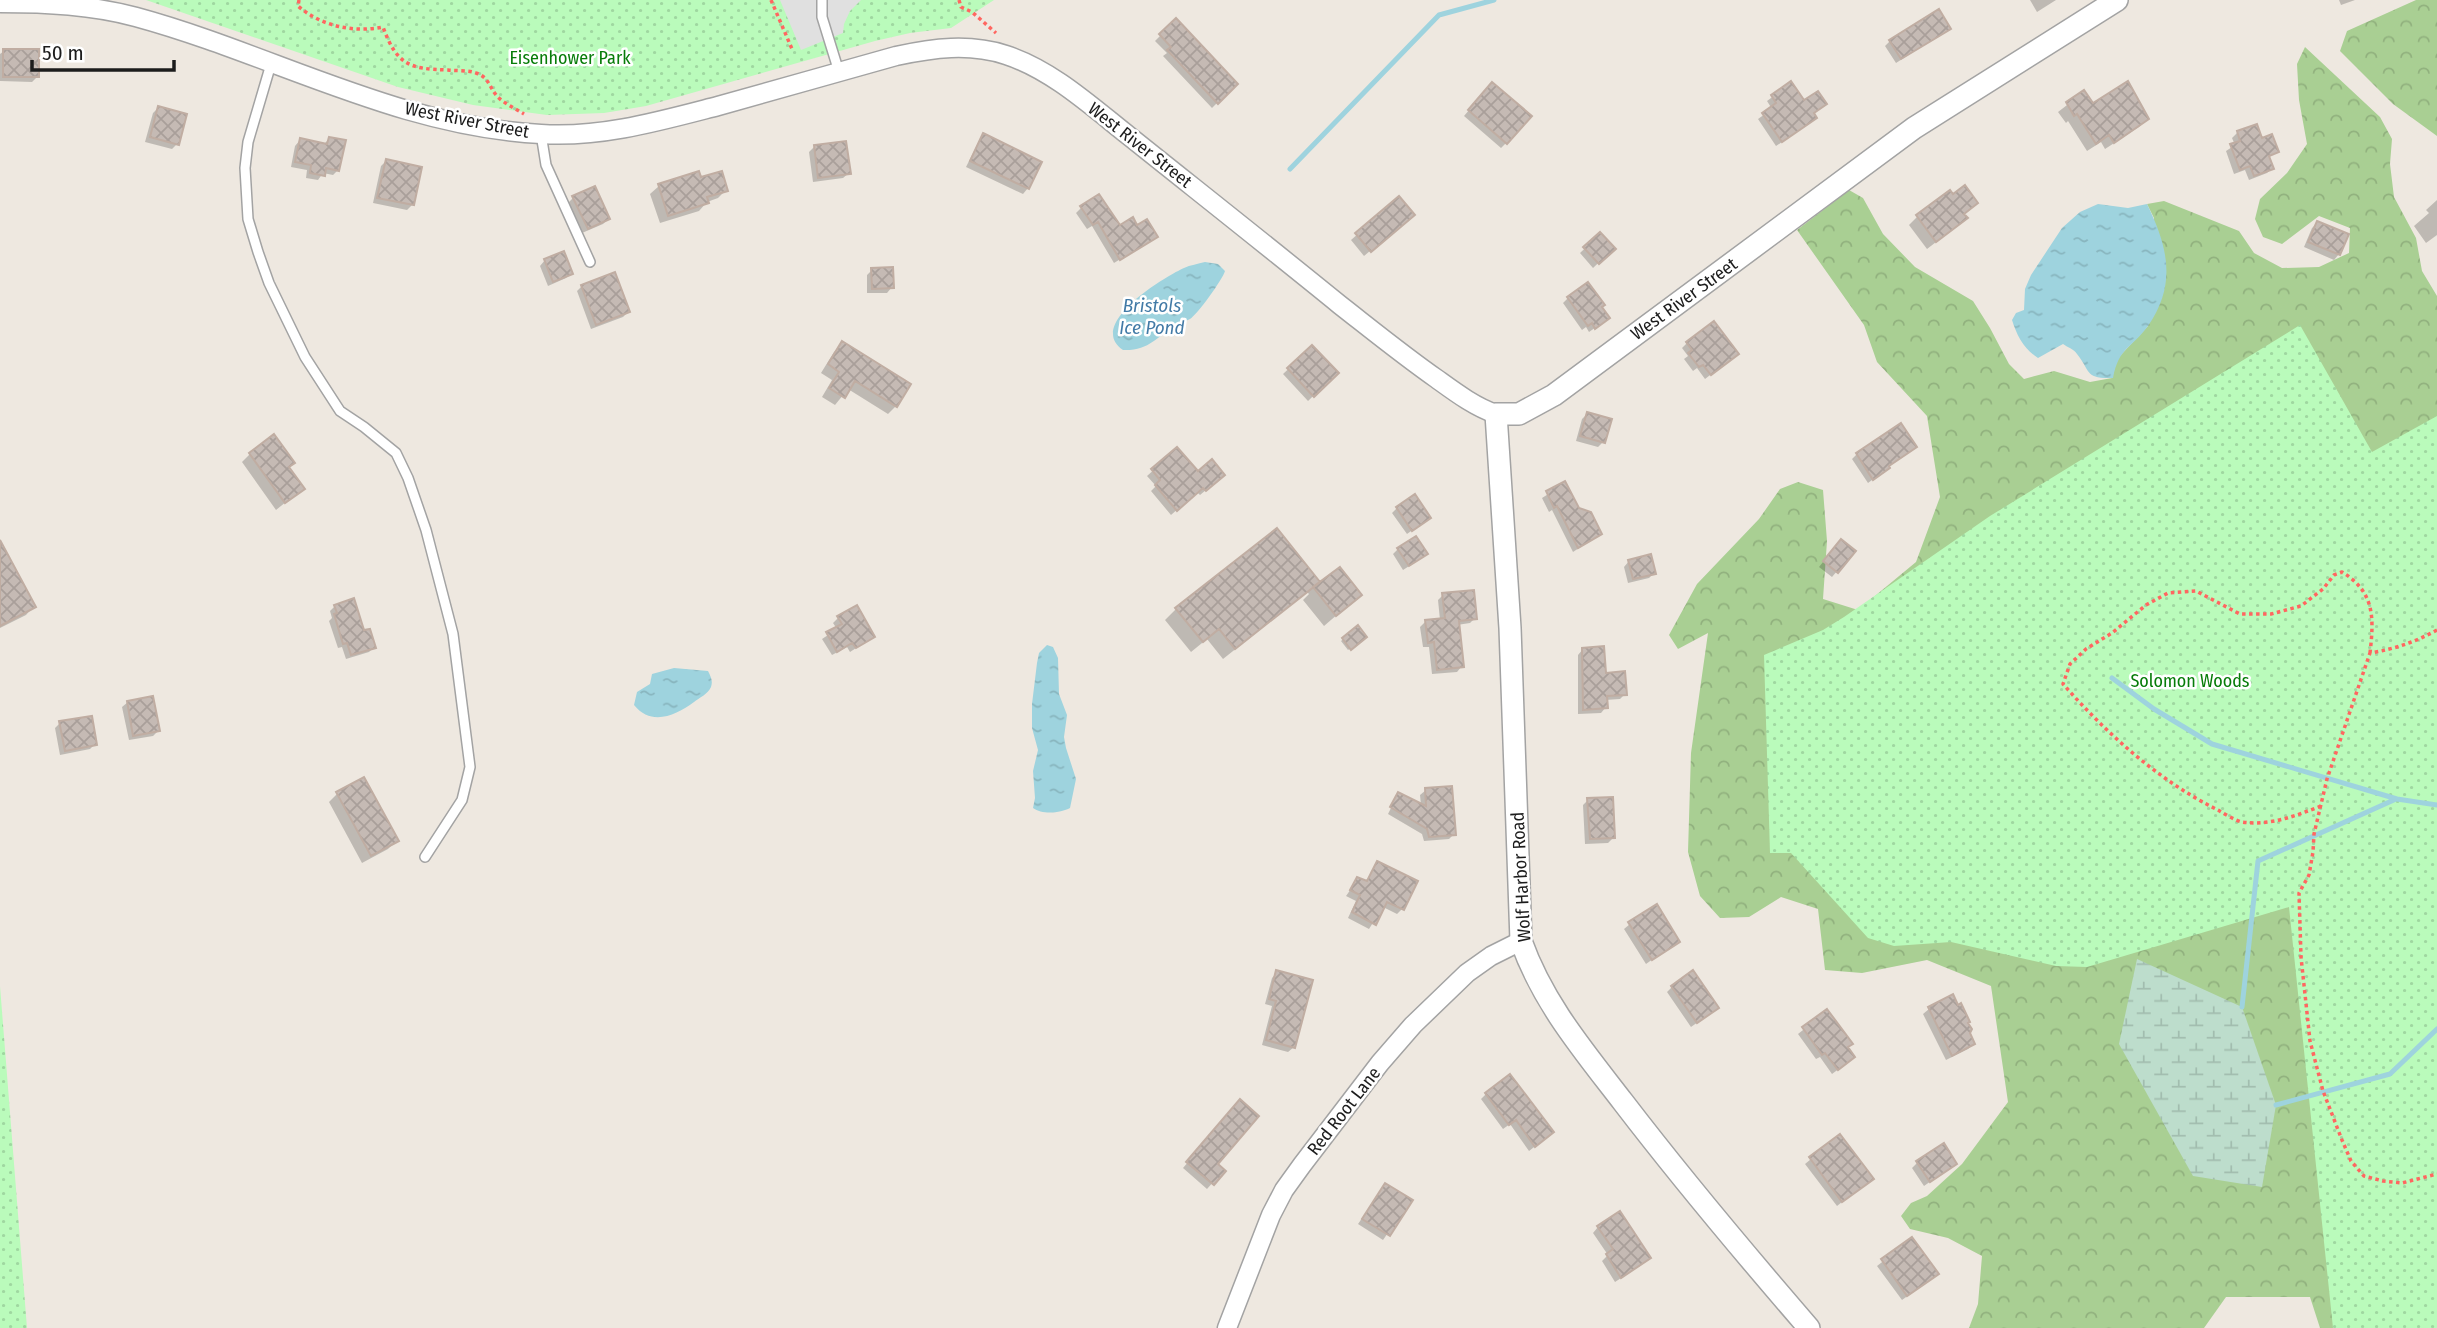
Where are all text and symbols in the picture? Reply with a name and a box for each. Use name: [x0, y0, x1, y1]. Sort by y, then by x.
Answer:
scale bar: [32, 28, 173, 72]
text: 50 m: [42, 40, 84, 66]
park label: Eisenhower Park: [509, 47, 631, 69]
street label: West River Street: [403, 97, 531, 143]
street label: West River Street: [1084, 98, 1196, 193]
street label: West River Street: [1627, 253, 1742, 345]
water label: Bristols Ice Pond: [1119, 294, 1185, 339]
park label: Solomon Woods: [2130, 670, 2250, 692]
street label: Wolf Harbor Road: [1507, 811, 1535, 943]
street label: Red Root Lane: [1303, 1062, 1385, 1160]

